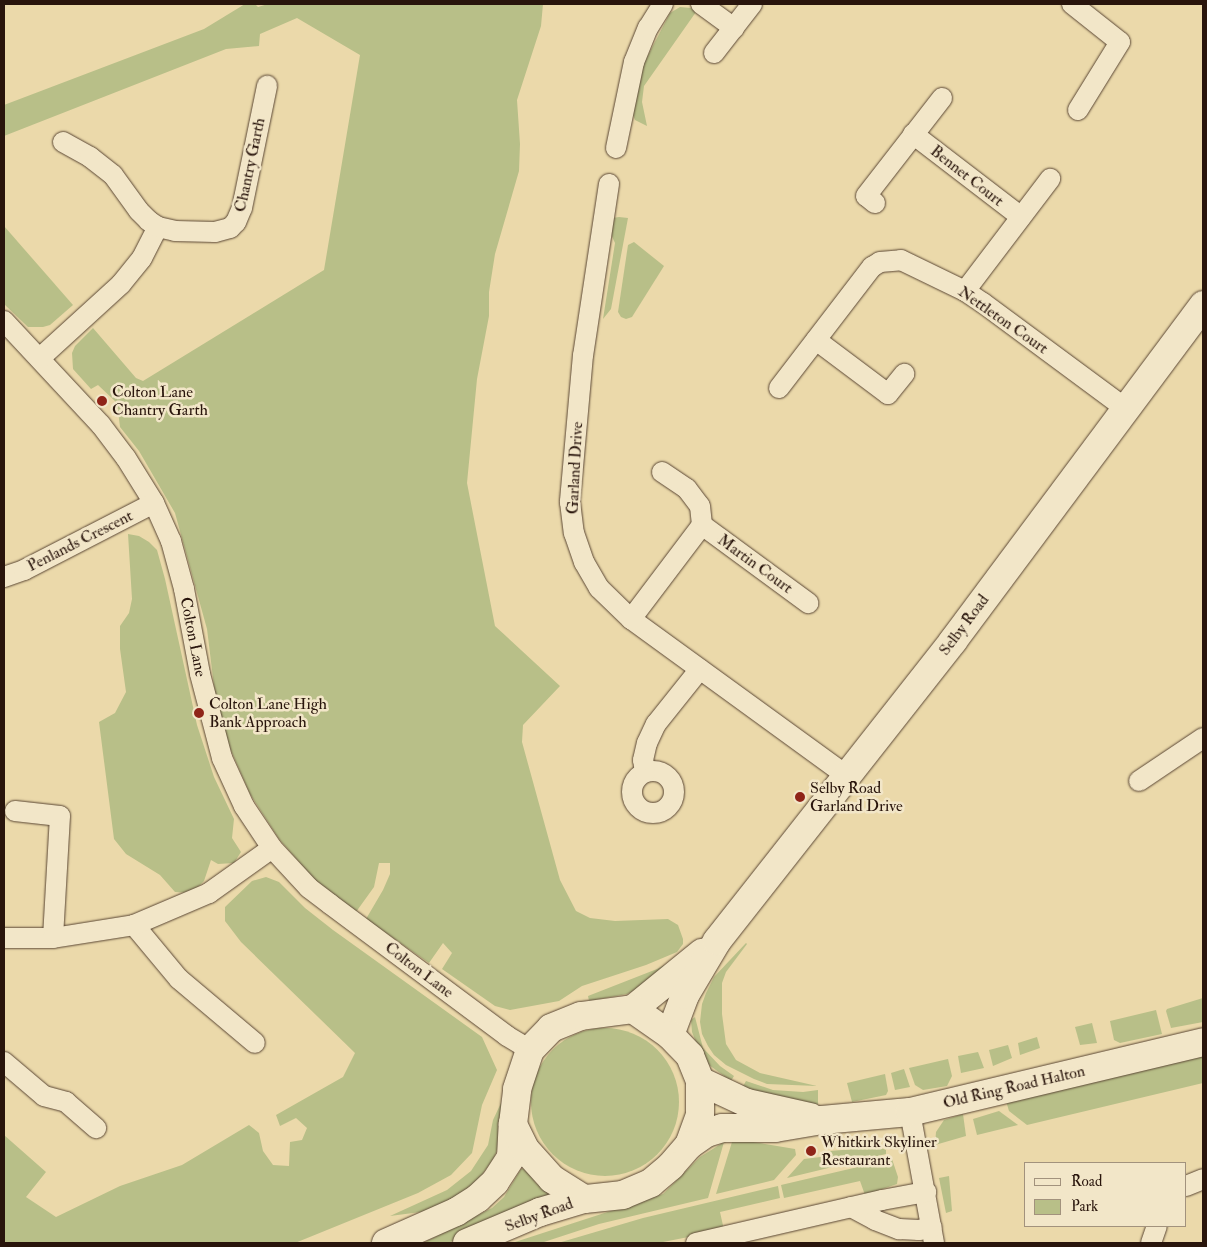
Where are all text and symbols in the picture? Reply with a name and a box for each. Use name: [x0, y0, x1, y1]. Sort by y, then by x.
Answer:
street label: Chantry Garth: [231, 116, 269, 214]
street label: Bennet Court: [927, 141, 1007, 211]
street label: Nettleton Court: [954, 282, 1052, 358]
place label: Colton Lane Chantry Garth: [112, 382, 208, 420]
marker: Colton Lane Chantry Garth: [96, 395, 108, 407]
street label: Garland Drive: [563, 421, 587, 515]
street label: Penlands Crescent: [24, 506, 136, 576]
street label: Martin Court: [714, 530, 796, 598]
street label: Selby Road: [935, 591, 993, 659]
street label: Colton Lane: [176, 595, 210, 679]
place label: Colton Lane High Bank Approach: [209, 694, 327, 732]
marker: Colton Lane High Bank Approach: [193, 707, 205, 719]
place label: Selby Road Garland Drive: [810, 778, 903, 816]
marker: Selby Road Garland Drive: [794, 791, 806, 803]
street label: Colton Lane: [381, 938, 457, 1002]
street label: Old Ring Road Halton: [941, 1061, 1087, 1113]
place label: Whitkirk Skyliner Restaurant: [821, 1132, 937, 1170]
marker: Whitkirk Skyliner Restaurant: [805, 1145, 817, 1157]
legend: [1024, 1162, 1187, 1227]
text: Road: [1071, 1172, 1102, 1191]
street label: Selby Road: [502, 1194, 576, 1236]
text: Park: [1071, 1197, 1098, 1216]

